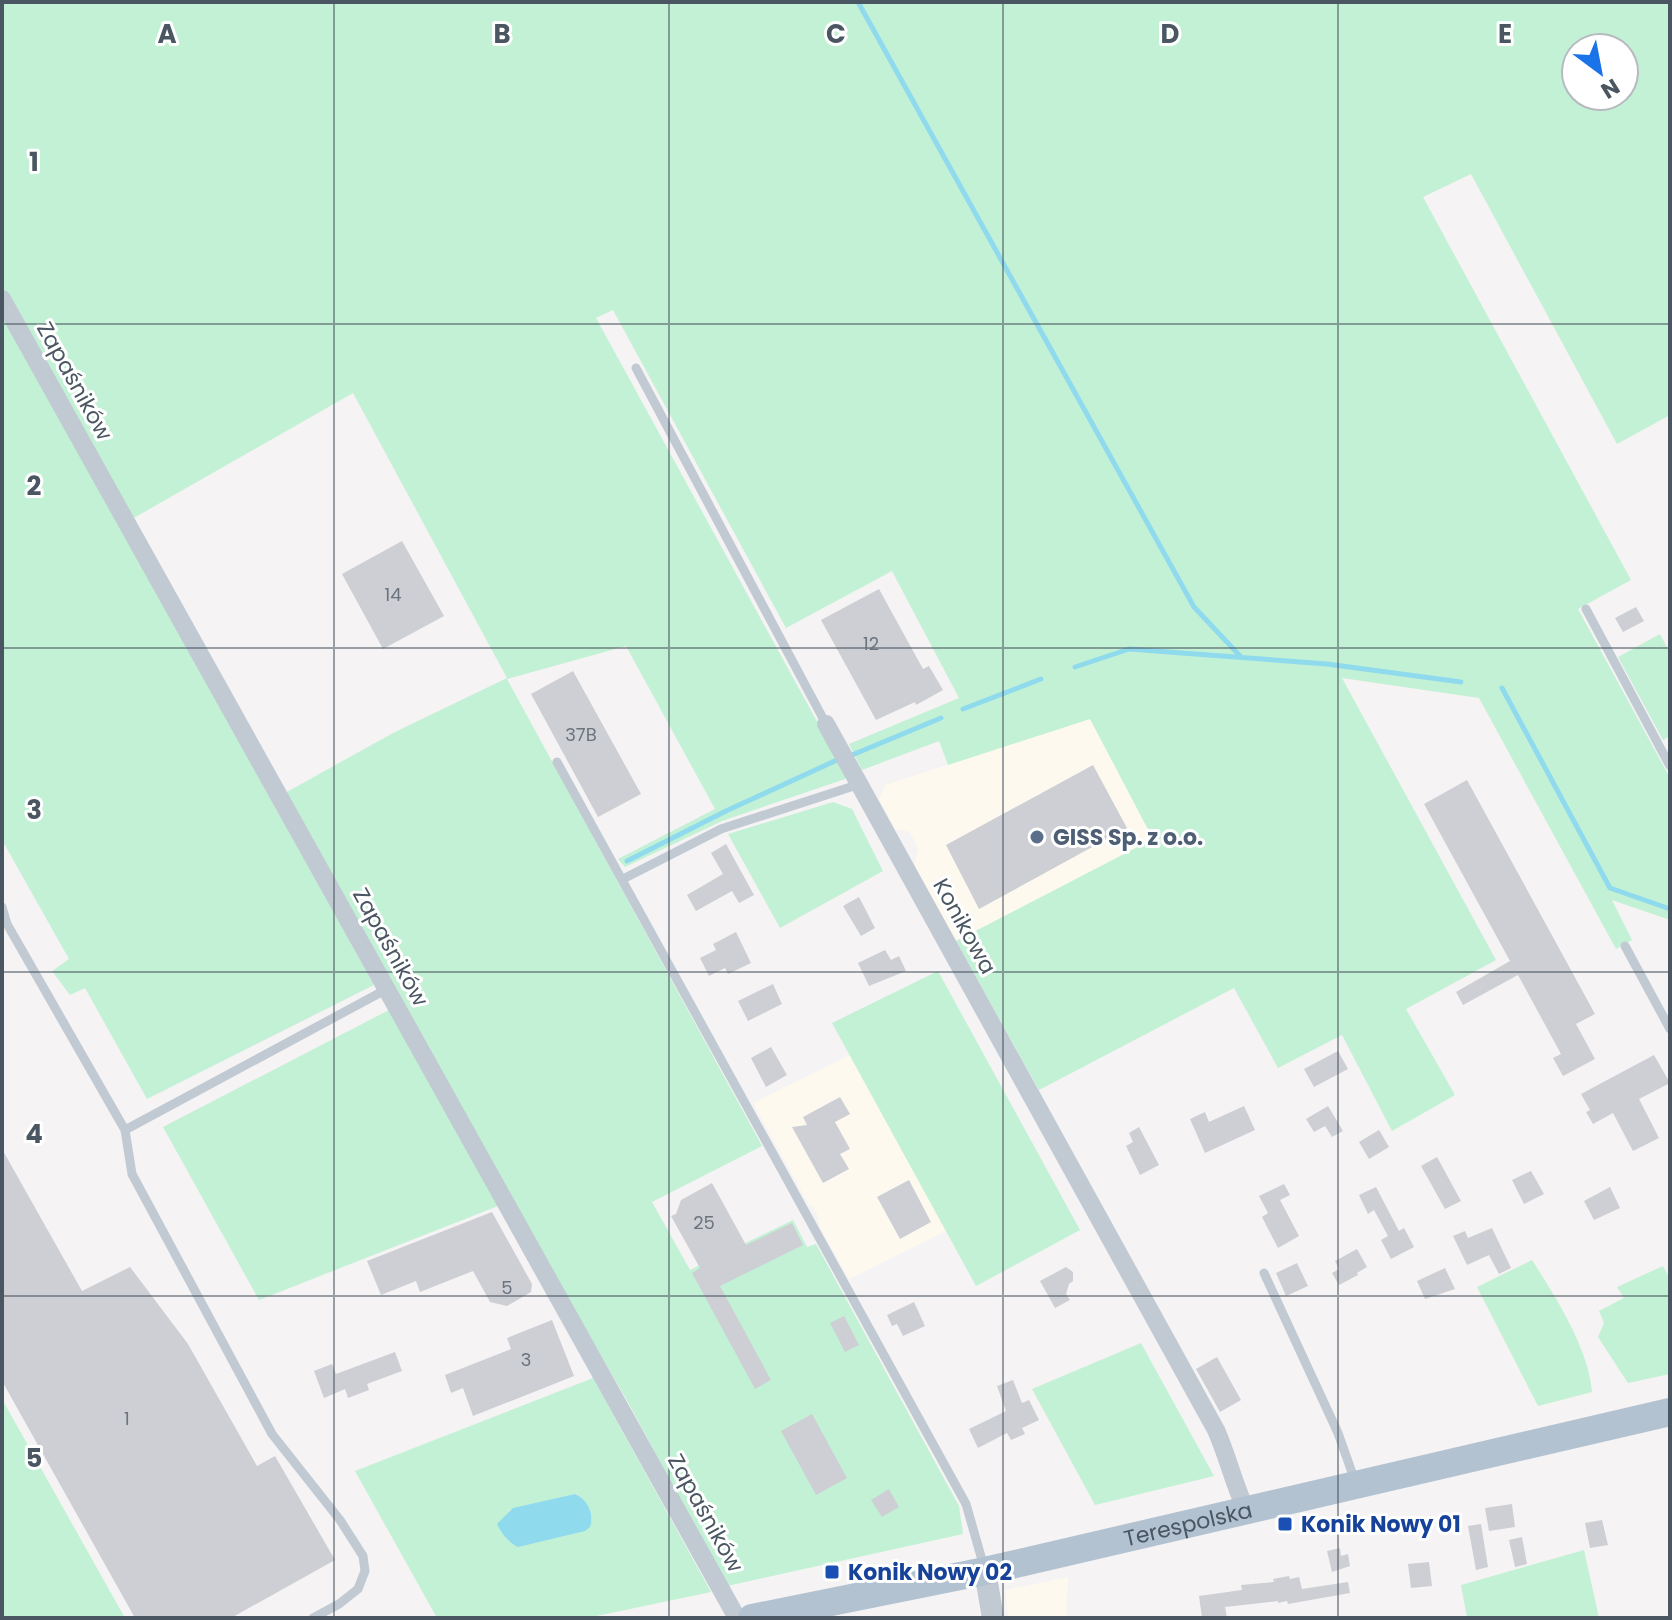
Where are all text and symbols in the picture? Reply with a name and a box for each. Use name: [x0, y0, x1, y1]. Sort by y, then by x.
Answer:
text: A: [157, 16, 177, 52]
text: B: [493, 16, 511, 52]
text: C: [826, 16, 846, 52]
text: D: [1161, 16, 1180, 52]
text: E: [1498, 16, 1512, 52]
north arrow: [1560, 32, 1640, 112]
text: N: [1595, 71, 1626, 106]
text: 1: [29, 144, 39, 180]
street label: Zapaśników: [29, 316, 120, 446]
text: 2: [27, 468, 42, 504]
house number: 14: [384, 582, 402, 607]
house number: 12: [863, 631, 879, 656]
house number: 37B: [565, 722, 597, 747]
text: 3: [26, 792, 42, 828]
place label: GISS Sp. z o.o.: [1053, 822, 1203, 853]
marker: GISS Sp. z o.o.: [1028, 828, 1046, 846]
street label: Konikowa: [926, 873, 1004, 980]
street label: Zapaśników: [345, 882, 436, 1012]
text: 4: [25, 1116, 43, 1152]
house number: 25: [693, 1210, 715, 1235]
house number: 5: [501, 1275, 513, 1300]
house number: 3: [521, 1347, 531, 1372]
house number: 1: [124, 1406, 130, 1431]
text: 5: [26, 1440, 42, 1476]
street label: Zapaśników: [660, 1448, 751, 1578]
street label: Terespolska: [1121, 1494, 1255, 1554]
place label: Konik Nowy 01: [1301, 1509, 1461, 1540]
marker: Konik Nowy 01: [1276, 1515, 1294, 1533]
place label: Konik Nowy 02: [848, 1557, 1012, 1588]
marker: Konik Nowy 02: [823, 1563, 841, 1581]

